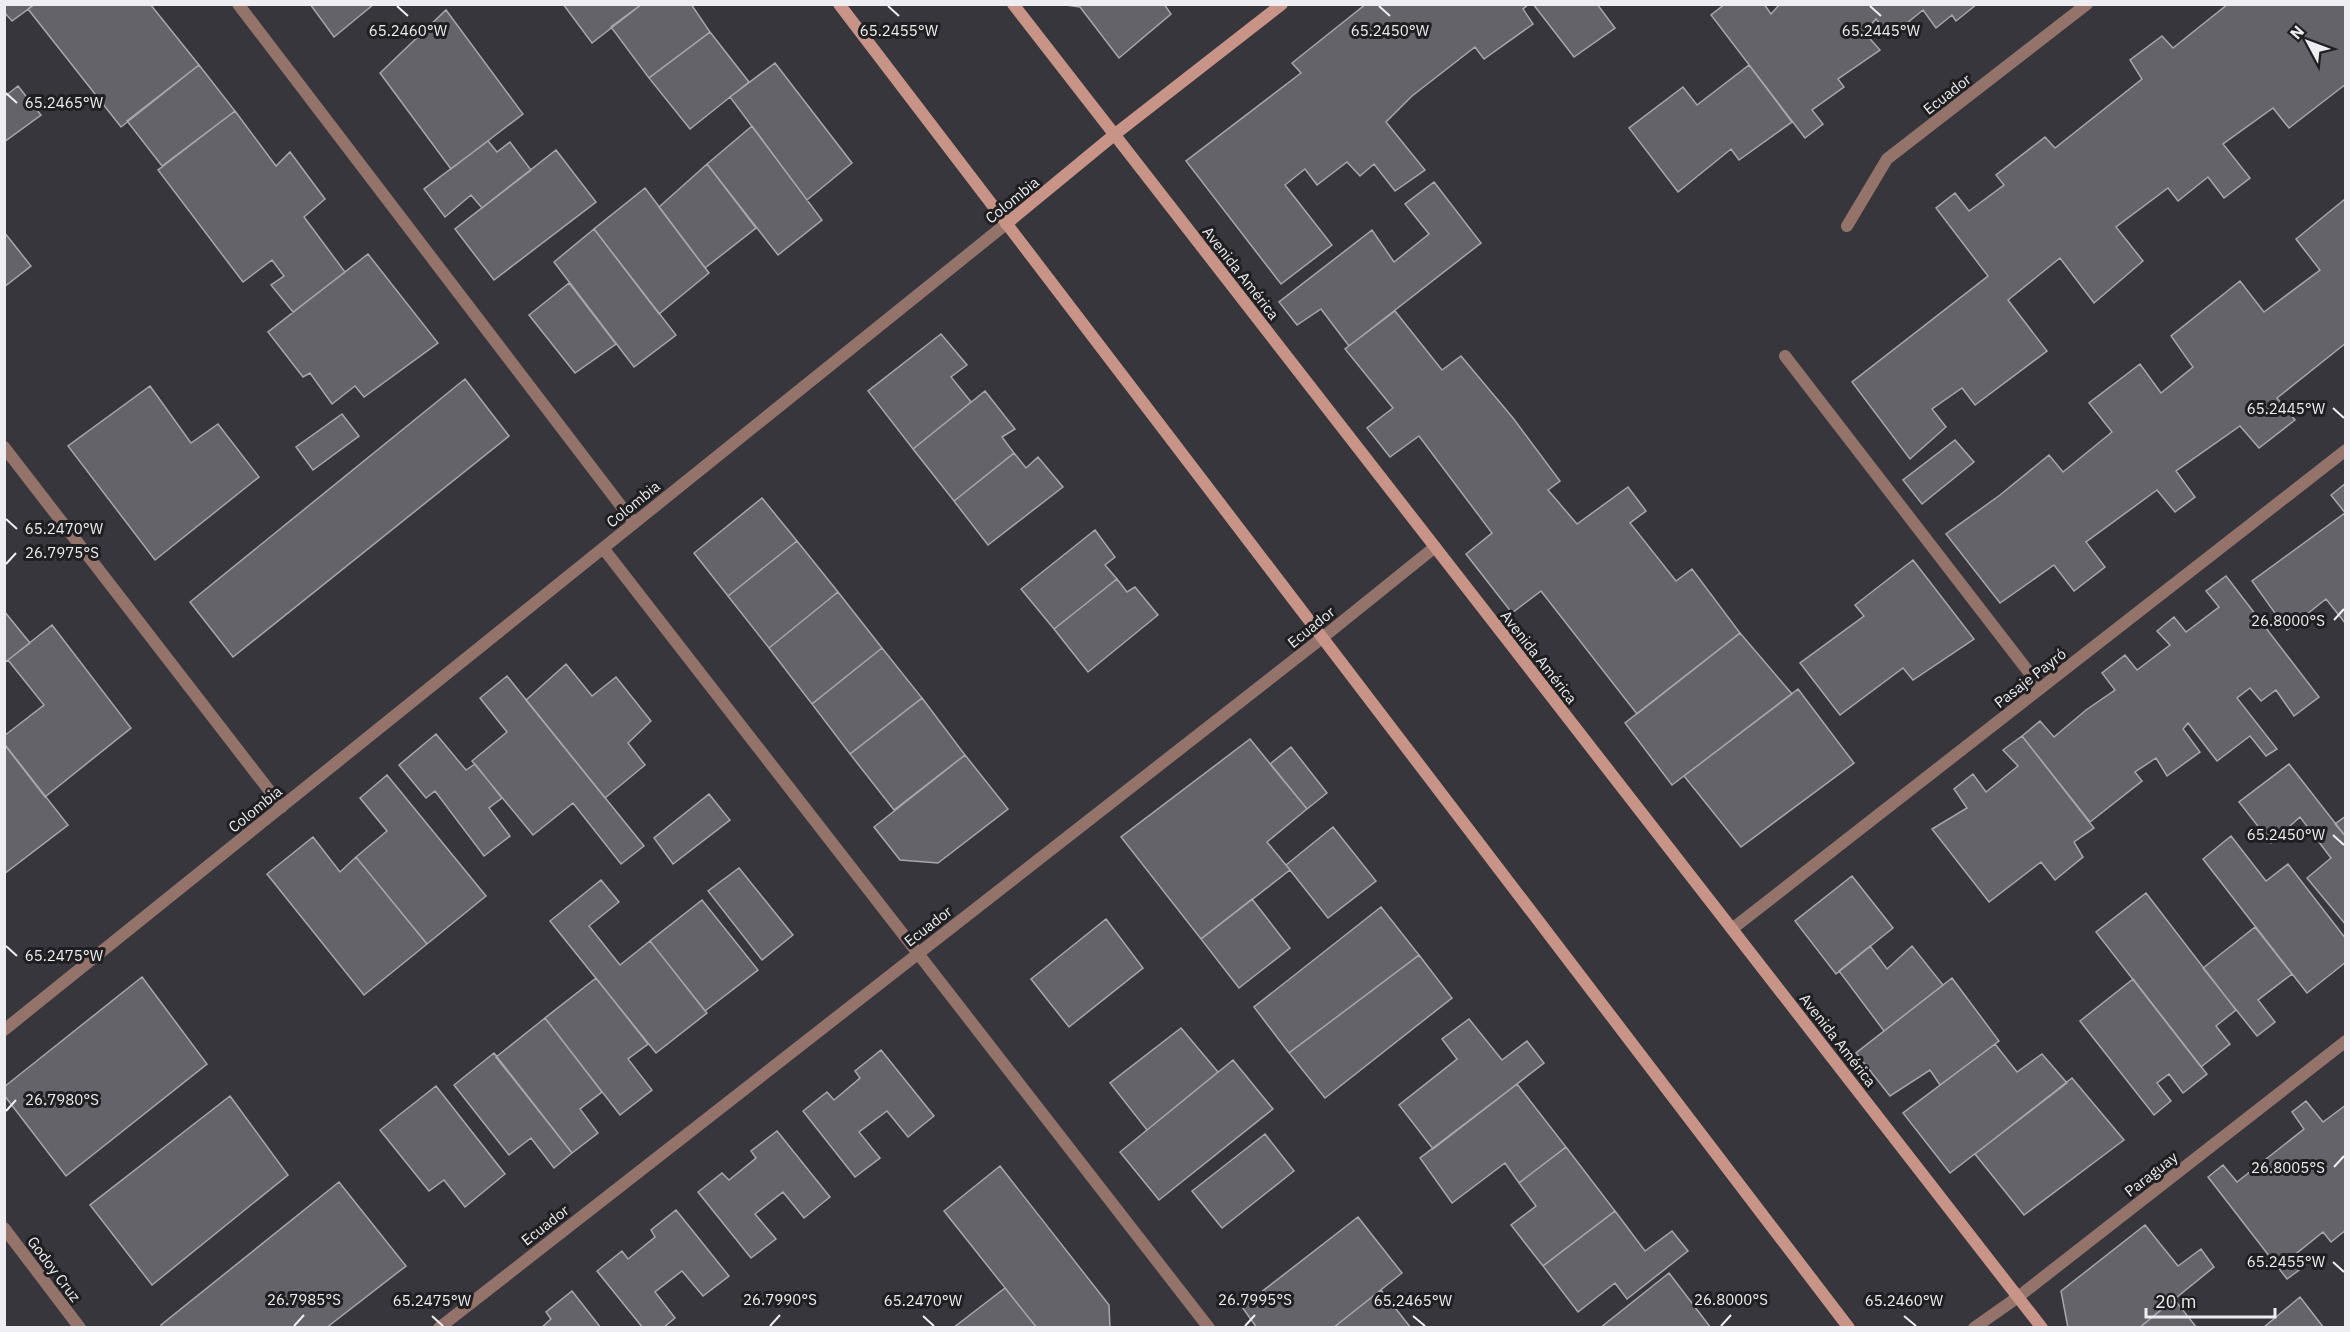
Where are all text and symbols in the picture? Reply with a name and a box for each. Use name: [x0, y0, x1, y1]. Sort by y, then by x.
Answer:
north arrow: [2278, 12, 2338, 72]
text: 65.2460°W: [369, 21, 448, 40]
text: 65.2455°W: [860, 21, 939, 40]
text: 65.2450°W: [1351, 21, 1430, 40]
text: 65.2445°W: [1842, 21, 1921, 40]
text: N: [2285, 21, 2308, 43]
street label: Ecuador: [1919, 69, 1975, 119]
text: 65.2465°W: [25, 93, 104, 112]
street label: Colombia: [981, 173, 1043, 227]
street label: Avenida América: [1199, 223, 1283, 323]
text: 65.2445°W: [2247, 399, 2326, 418]
street label: Colombia: [602, 477, 664, 531]
text: 65.2470°W: [25, 519, 104, 538]
text: 26.7975°S: [25, 543, 99, 562]
street label: Ecuador: [1284, 602, 1339, 652]
street label: Avenida América: [1497, 607, 1581, 707]
text: 26.8000°S: [2251, 611, 2325, 630]
street label: Pasaje Payró: [1990, 644, 2070, 712]
street label: Colombia: [224, 782, 286, 836]
text: 65.2450°W: [2247, 825, 2326, 844]
street label: Ecuador: [900, 901, 956, 951]
text: 65.2475°W: [25, 946, 104, 965]
street label: Avenida América: [1796, 990, 1880, 1090]
text: 26.7980°S: [25, 1090, 99, 1109]
street label: Paraguay: [2121, 1147, 2182, 1201]
text: 26.8005°S: [2251, 1158, 2325, 1177]
street label: Ecuador: [517, 1200, 573, 1250]
street label: Godoy Cruz: [23, 1232, 85, 1306]
text: 65.2455°W: [2247, 1252, 2326, 1271]
scale bar: [2146, 1281, 2275, 1319]
text: 26.7985°S: [267, 1290, 341, 1309]
text: 26.7990°S: [743, 1290, 817, 1309]
text: 26.7995°S: [1218, 1290, 1292, 1309]
text: 26.8000°S: [1694, 1290, 1768, 1309]
text: 20 m: [2155, 1290, 2197, 1313]
text: 65.2475°W: [393, 1291, 472, 1310]
text: 65.2470°W: [884, 1291, 963, 1310]
text: 65.2465°W: [1374, 1291, 1453, 1310]
text: 65.2460°W: [1865, 1291, 1944, 1310]

